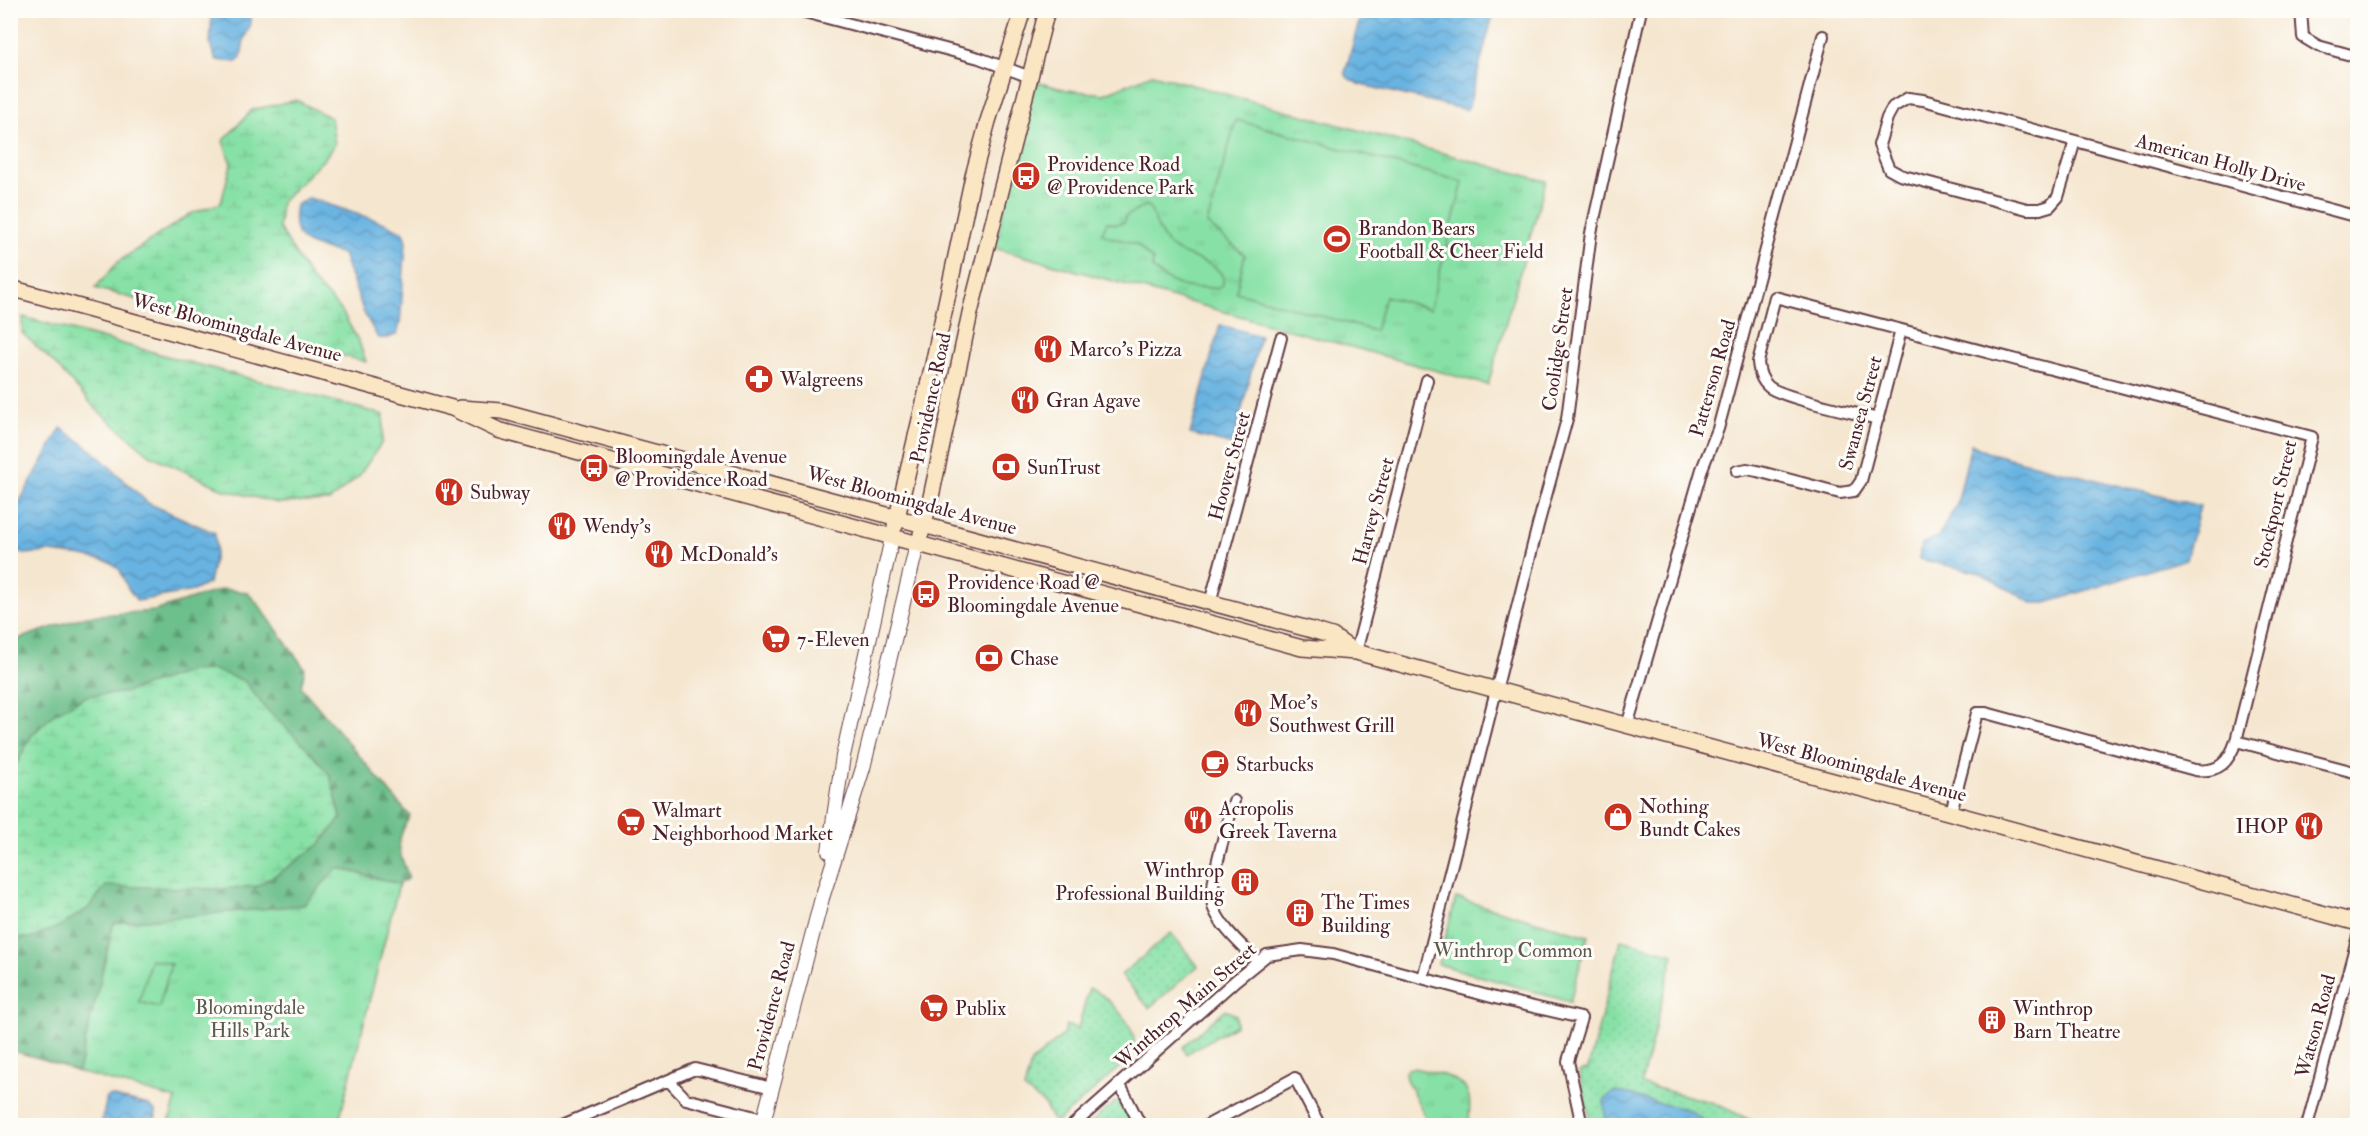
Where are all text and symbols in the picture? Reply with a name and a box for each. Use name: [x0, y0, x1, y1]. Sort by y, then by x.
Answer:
street label: American Holly Drive: [2132, 128, 2308, 197]
place label: Providence Road @ Providence Park: [1047, 152, 1195, 200]
bus stop icon: Providence Road @ Providence Park: [1010, 160, 1042, 192]
place label: Brandon Bears Football & Cheer Field: [1358, 216, 1544, 264]
sports icon: Brandon Bears Football & Cheer Field: [1321, 223, 1353, 255]
street label: Coolidge Street: [1536, 285, 1579, 413]
street label: West Bloomingdale Avenue: [128, 287, 345, 368]
street label: Patterson Road: [1684, 316, 1741, 440]
street label: Providence Road: [904, 330, 957, 466]
restaurant icon: Marco's Pizza: [1032, 333, 1064, 365]
place label: Marco's Pizza: [1069, 337, 1183, 362]
street label: Swansea Street: [1833, 353, 1888, 473]
pharmacy icon: Walgreens: [743, 363, 775, 395]
place label: Walgreens: [779, 367, 863, 392]
restaurant icon: Gran Agave: [1009, 384, 1041, 416]
place label: Gran Agave: [1046, 388, 1140, 413]
street label: Hoover Street: [1203, 408, 1256, 523]
street label: Stockport Street: [2249, 437, 2303, 571]
place label: Bloomingdale Avenue @ Providence Road: [615, 444, 787, 492]
bank icon: SunTrust: [990, 451, 1022, 483]
bus stop icon: Bloomingdale Avenue @ Providence Road: [578, 452, 610, 484]
street label: Harvey Street: [1347, 454, 1400, 568]
place label: SunTrust: [1027, 455, 1101, 480]
street label: West Bloomingdale Avenue: [803, 460, 1020, 541]
restaurant icon: Subway: [433, 476, 465, 508]
place label: Subway: [470, 480, 531, 505]
restaurant icon: Wendy's: [546, 510, 578, 542]
place label: Wendy's: [582, 514, 651, 539]
restaurant icon: McDonald's: [643, 538, 675, 570]
place label: McDonald's: [680, 542, 778, 567]
place label: Providence Road @ Bloomingdale Avenue: [947, 570, 1119, 618]
bus stop icon: Providence Road @ Bloomingdale Avenue: [910, 578, 942, 610]
supermarket icon: 7-Eleven: [760, 623, 792, 655]
place label: 7-Eleven: [797, 627, 870, 652]
bank icon: Chase: [973, 642, 1005, 674]
place label: Chase: [1010, 646, 1059, 671]
place label: Moe's Southwest Grill: [1269, 690, 1395, 738]
restaurant icon: Moe's Southwest Grill: [1232, 697, 1264, 729]
street label: West Bloomingdale Avenue: [1753, 727, 1970, 808]
cafe icon: Starbucks: [1199, 748, 1231, 780]
place label: Starbucks: [1236, 752, 1314, 777]
place label: Nothing Bundt Cakes: [1639, 794, 1741, 842]
place label: Acropolis Greek Taverna: [1218, 796, 1338, 844]
place label: Walmart Neighborhood Market: [651, 798, 833, 846]
shop icon: Nothing Bundt Cakes: [1602, 801, 1634, 833]
restaurant icon: Acropolis Greek Taverna: [1182, 804, 1214, 836]
supermarket icon: Walmart Neighborhood Market: [615, 806, 647, 838]
restaurant icon: IHOP: [2293, 810, 2325, 842]
place label: IHOP: [2236, 814, 2288, 839]
place label: Winthrop Professional Building: [1055, 858, 1225, 906]
building icon: Winthrop Professional Building: [1229, 866, 1261, 898]
place label: The Times Building: [1321, 890, 1410, 938]
building icon: The Times Building: [1284, 897, 1316, 929]
street label: Winthrop Main Street: [1109, 937, 1262, 1075]
street label: Providence Road: [742, 938, 801, 1074]
park label: Winthrop Common: [1432, 938, 1593, 964]
street label: Watson Road: [2289, 972, 2341, 1082]
supermarket icon: Publix: [918, 992, 950, 1024]
park label: Bloomingdale Hills Park: [195, 995, 305, 1043]
place label: Publix: [955, 996, 1006, 1021]
place label: Winthrop Barn Theatre: [2012, 996, 2120, 1044]
building icon: Winthrop Barn Theatre: [1976, 1004, 2008, 1036]

